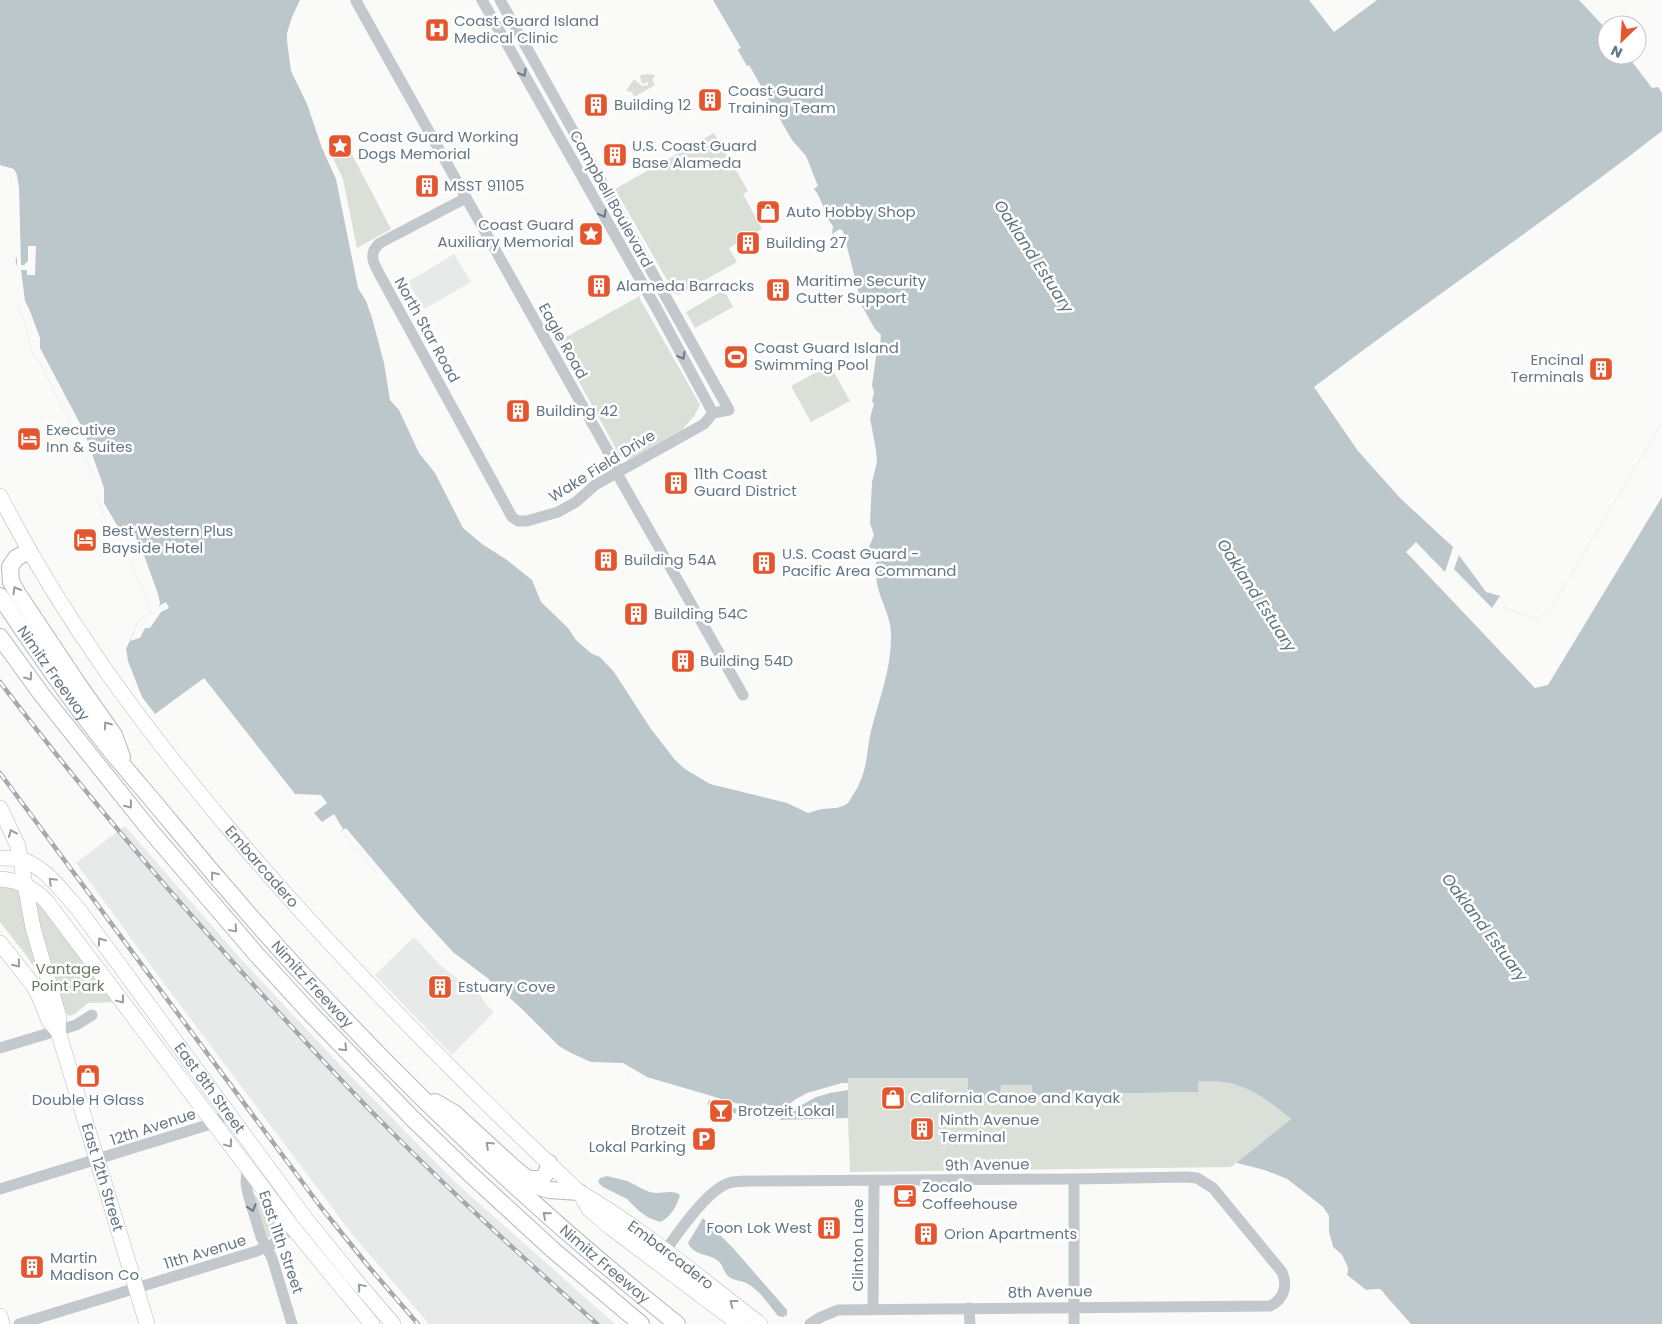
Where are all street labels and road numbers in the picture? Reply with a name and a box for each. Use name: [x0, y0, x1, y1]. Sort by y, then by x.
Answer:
street label: Campbell Boulevard: [565, 126, 658, 271]
street label: North Star Road: [390, 273, 465, 386]
street label: Eagle Road: [534, 299, 593, 383]
street label: Wake Field Drive: [545, 424, 659, 507]
street label: Nimitz Freeway: [13, 621, 95, 725]
street label: Embarcadero: [220, 821, 304, 912]
street label: Nimitz Freeway: [267, 936, 359, 1033]
street label: East 8th Street: [170, 1038, 250, 1137]
street label: 12th Avenue: [107, 1103, 198, 1150]
street label: East 12th Street: [77, 1121, 129, 1234]
street label: 9th Avenue: [944, 1153, 1030, 1176]
street label: East 11th Street: [254, 1187, 309, 1296]
street label: Clinton Lane: [847, 1199, 868, 1291]
street label: Embarcadero: [624, 1215, 718, 1294]
street label: Nimitz Freeway: [555, 1220, 655, 1309]
street label: 11th Avenue: [161, 1229, 249, 1274]
street label: 8th Avenue: [1007, 1280, 1093, 1303]

